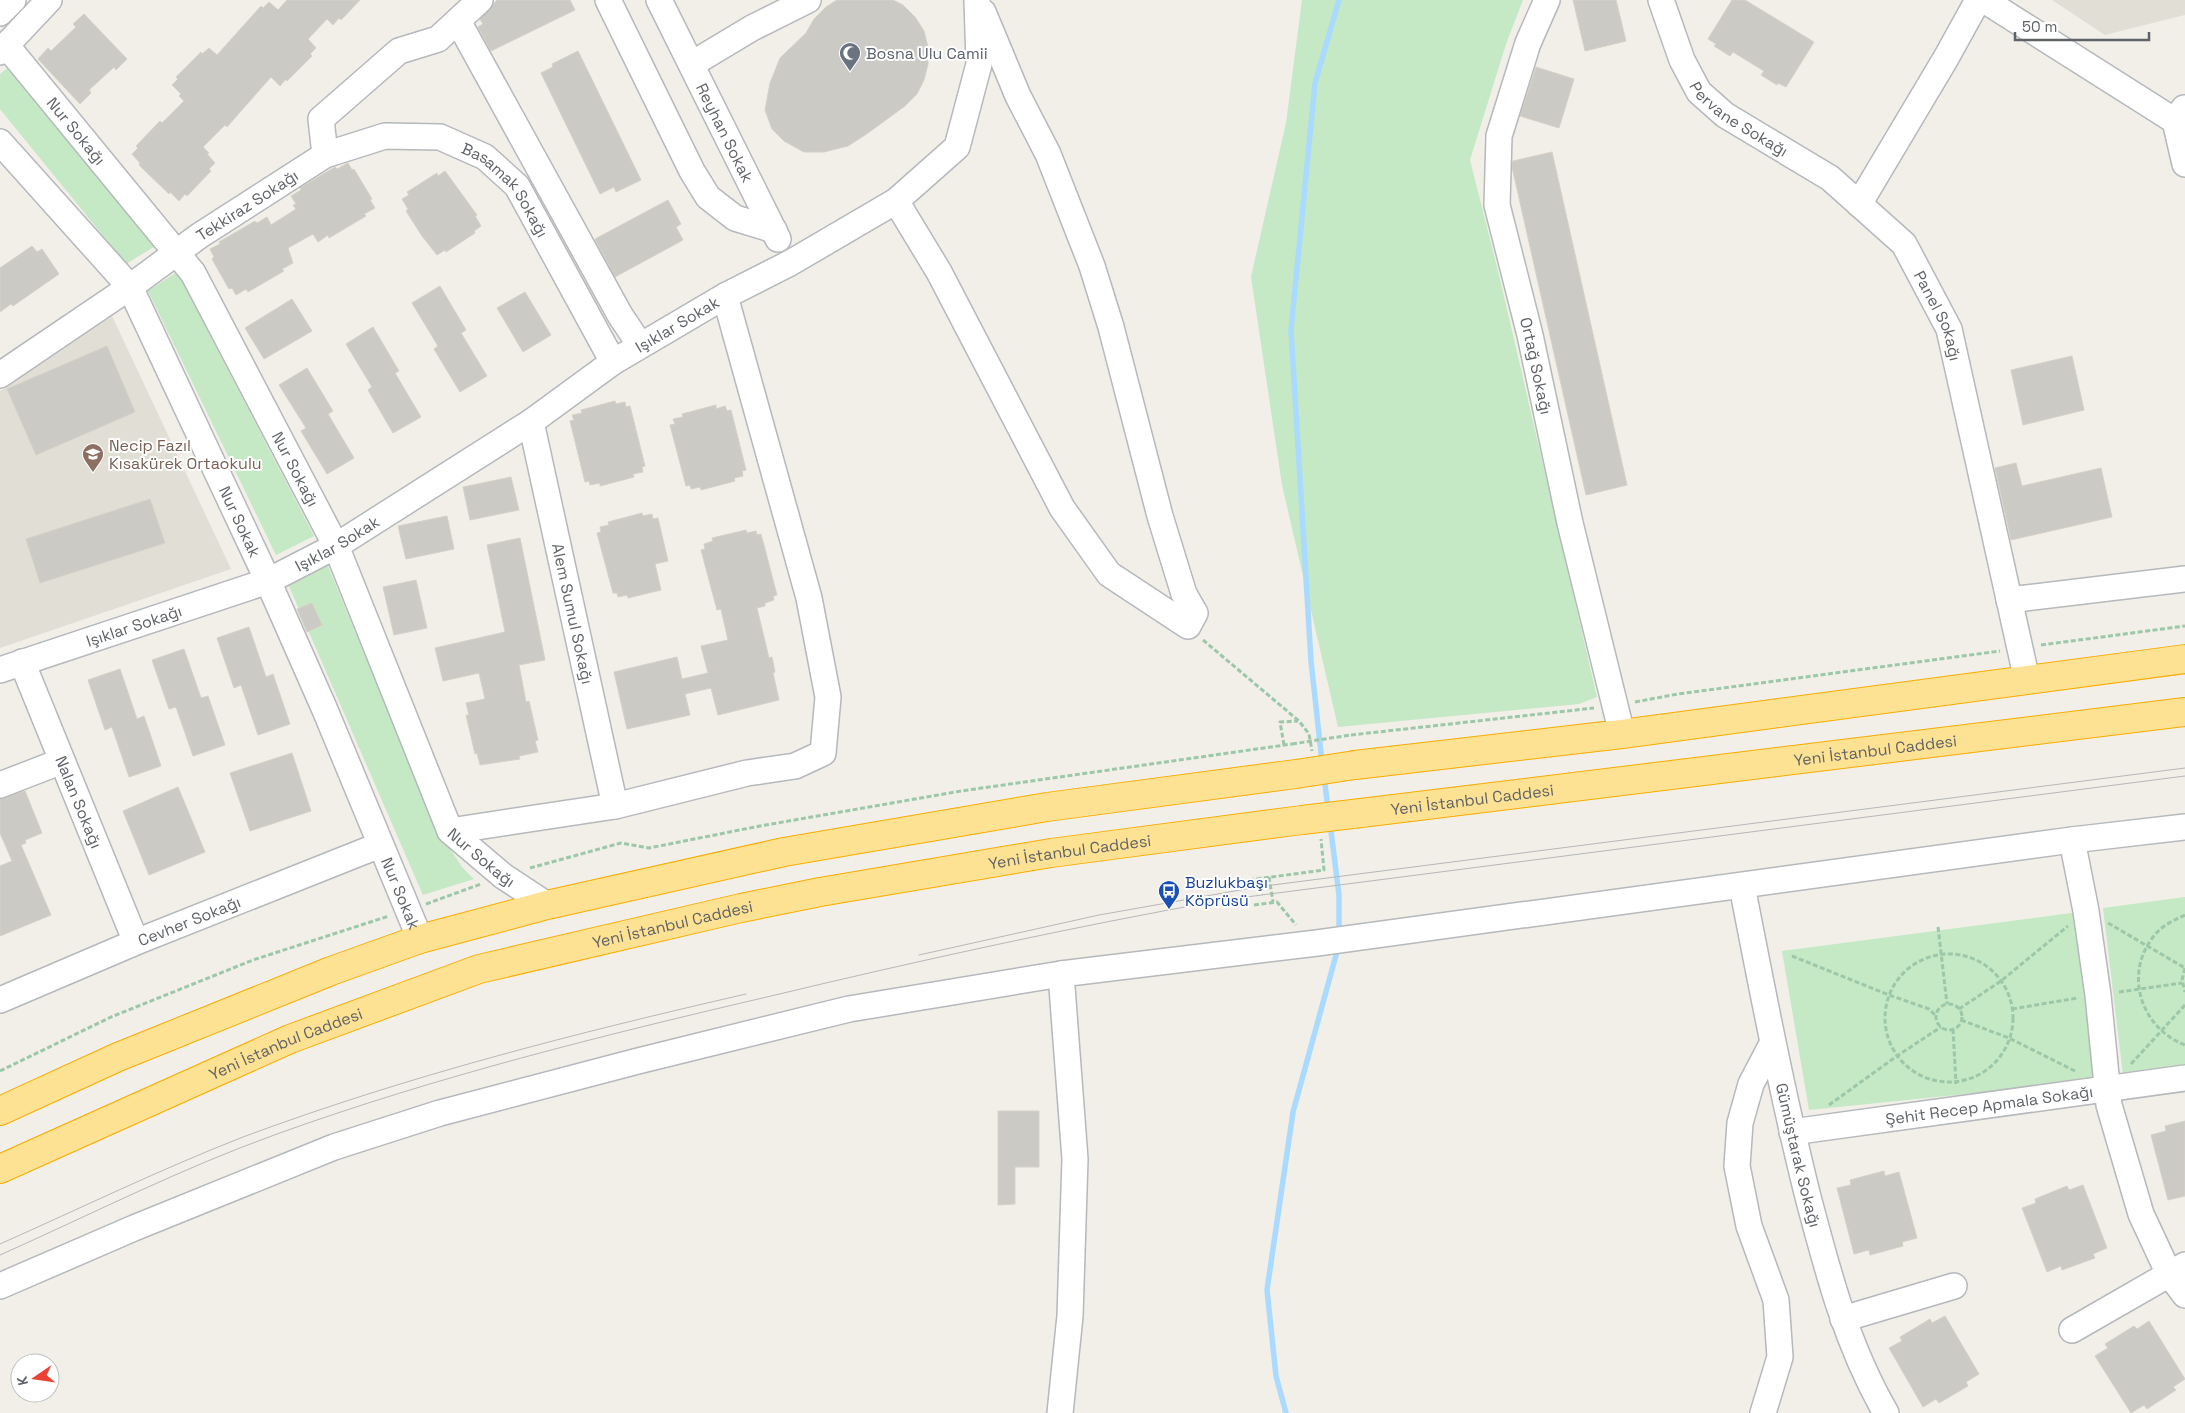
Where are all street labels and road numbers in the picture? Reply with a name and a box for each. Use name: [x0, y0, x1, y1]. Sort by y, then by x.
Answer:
street label: Pervane Sokağı: [1685, 78, 1792, 161]
street label: Reyhan Sokak: [691, 79, 759, 186]
street label: Nur Sokağı: [42, 93, 110, 169]
street label: Basamak Sokağı: [458, 138, 553, 241]
street label: Tekkiraz Sokağı: [192, 165, 302, 246]
street label: Panel Sokağı: [1909, 267, 1966, 363]
street label: Işıklar Sokak: [631, 291, 723, 357]
street label: Ortağ Sokağı: [1515, 315, 1557, 416]
street label: Nur Sokağı: [267, 428, 324, 510]
street label: Nur Sokak: [214, 483, 266, 561]
street label: Işıklar Sokak: [291, 511, 383, 576]
street label: Alem Sumul Sokağı: [547, 541, 599, 686]
street label: Işıklar Sokağı: [83, 600, 184, 651]
street label: Yeni İstanbul Caddesi: [1792, 730, 1958, 770]
street label: Nalan Sokağı: [51, 752, 107, 851]
street label: Yeni İstanbul Caddesi: [1389, 779, 1555, 820]
street label: Nur Sokağı: [443, 823, 519, 892]
street label: Yeni İstanbul Caddesi: [987, 829, 1152, 874]
street label: Nur Sokak: [377, 854, 426, 933]
street label: Cevher Sokağı: [135, 891, 244, 951]
street label: Yeni İstanbul Caddesi: [590, 895, 755, 953]
street label: Yeni İstanbul Caddesi: [206, 1003, 365, 1085]
street label: Şehit Recep Apmala Sokağı: [1884, 1080, 2094, 1130]
street label: Gümüştarak Sokağı: [1771, 1081, 1826, 1230]

